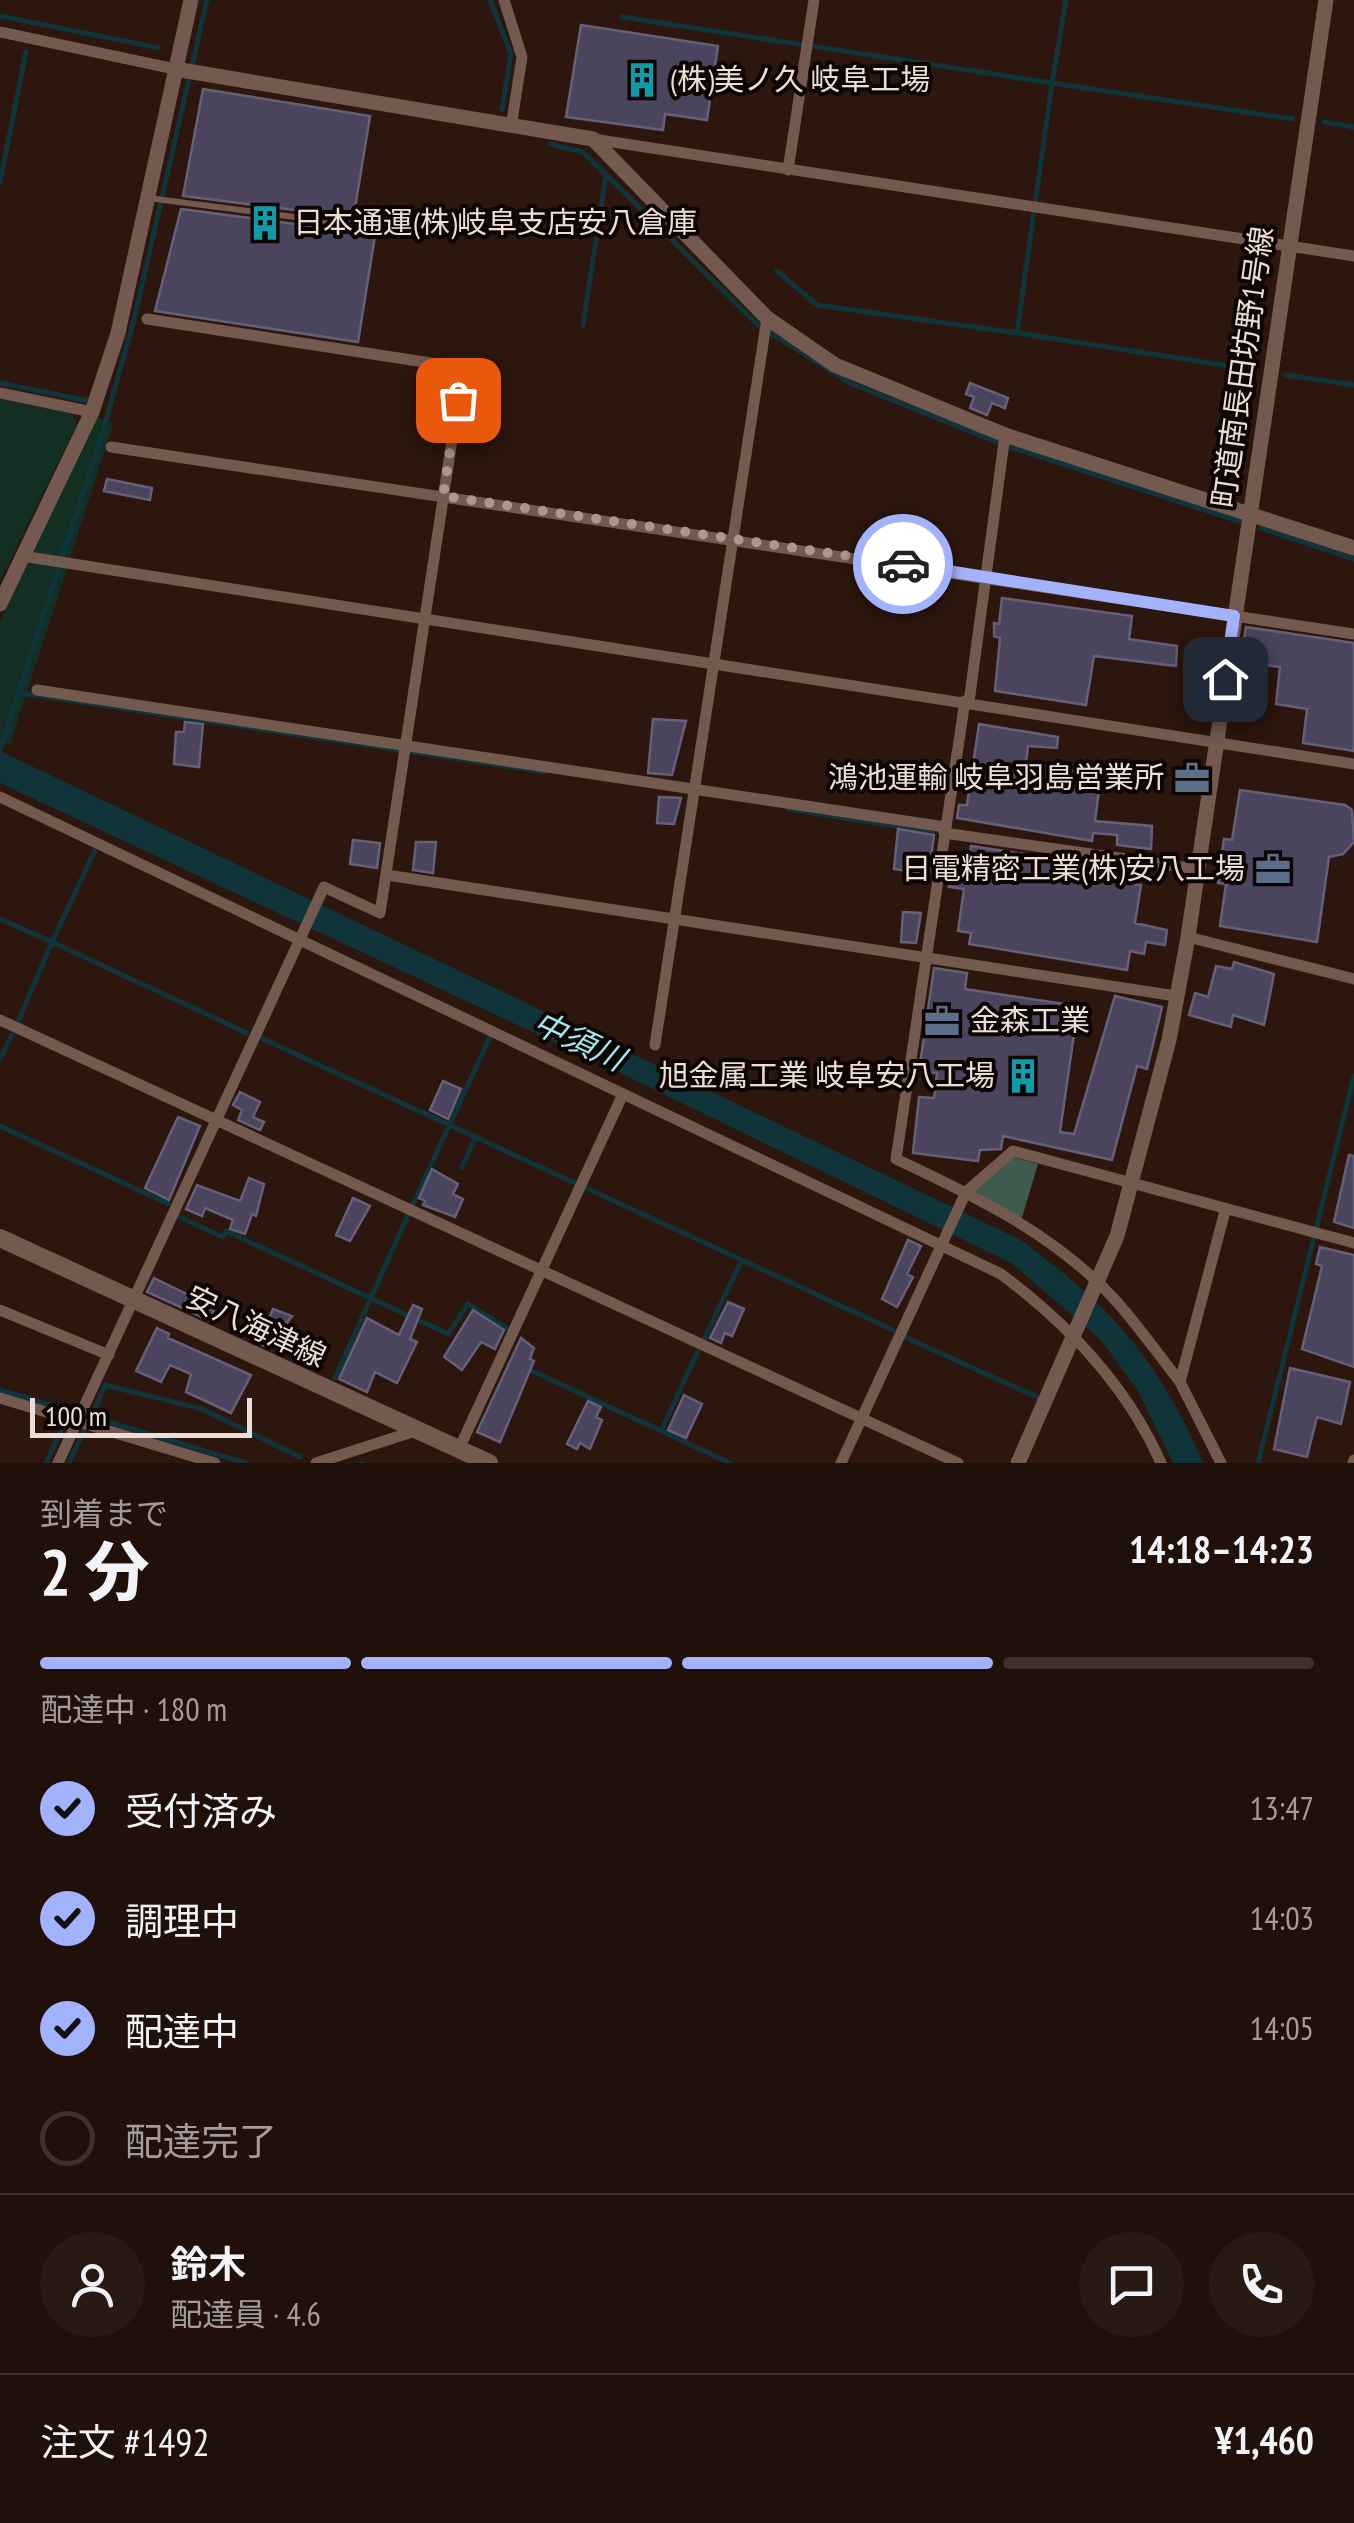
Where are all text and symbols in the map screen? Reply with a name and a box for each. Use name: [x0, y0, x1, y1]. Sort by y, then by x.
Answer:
place label: (株)美ノ久 岐阜工場: [670, 59, 930, 98]
building icon: (株)美ノ久 岐阜工場: [623, 61, 661, 99]
place label: 日本通運(株)岐阜支店安八倉庫: [293, 202, 697, 241]
building icon: 日本通運(株)岐阜支店安八倉庫: [246, 204, 284, 242]
street label: 町道南長田坊野1号線: [1202, 224, 1281, 510]
pin: [416, 358, 501, 443]
icon: bag: [431, 373, 486, 428]
courier: [853, 514, 953, 614]
icon: car: [876, 537, 931, 592]
pin: [1183, 637, 1268, 722]
icon: home: [1198, 652, 1253, 707]
place label: 鴻池運輸 岐阜羽島営業所: [828, 757, 1164, 796]
office icon: 鴻池運輸 岐阜羽島営業所: [1173, 759, 1211, 797]
place label: 日電精密工業(株)安八工場: [901, 848, 1245, 887]
office icon: 日電精密工業(株)安八工場: [1254, 850, 1292, 888]
place label: 金森工業: [970, 1000, 1090, 1039]
water label: 中須川: [527, 1001, 635, 1081]
office icon: 金森工業: [923, 1002, 961, 1040]
place label: 旭金属工業 岐阜安八工場: [659, 1055, 995, 1094]
building icon: 旭金属工業 岐阜安八工場: [1004, 1057, 1042, 1095]
street label: 安八海津線: [180, 1276, 333, 1375]
scale bar: [30, 1393, 252, 1438]
text: 100 m: [45, 1397, 107, 1434]
text: 到着まで: [40, 1492, 168, 1534]
text: 14:18–14:23: [1129, 1524, 1314, 1573]
text: 2 分: [40, 1529, 149, 1613]
text: 配達中 · 180 m: [40, 1688, 227, 1730]
icon: check: [40, 1781, 95, 1836]
text: 受付済み: [125, 1786, 277, 1835]
text: 13:47: [1250, 1787, 1314, 1829]
icon: check: [40, 1891, 95, 1946]
text: 調理中: [125, 1896, 239, 1945]
text: 14:03: [1250, 1897, 1314, 1939]
icon: check: [40, 2001, 95, 2056]
text: 配達中: [125, 2006, 239, 2055]
text: 14:05: [1250, 2007, 1314, 2049]
text: 配達完了: [125, 2116, 277, 2165]
button: person: [40, 2232, 145, 2337]
button: chat: [1079, 2232, 1184, 2337]
button: phone: [1209, 2232, 1314, 2337]
text: 鈴木: [170, 2239, 246, 2288]
text: 配達員 · 4.6: [170, 2293, 321, 2335]
text: ¥1,460: [1215, 2415, 1314, 2464]
text: 注文 #1492: [40, 2417, 210, 2466]

